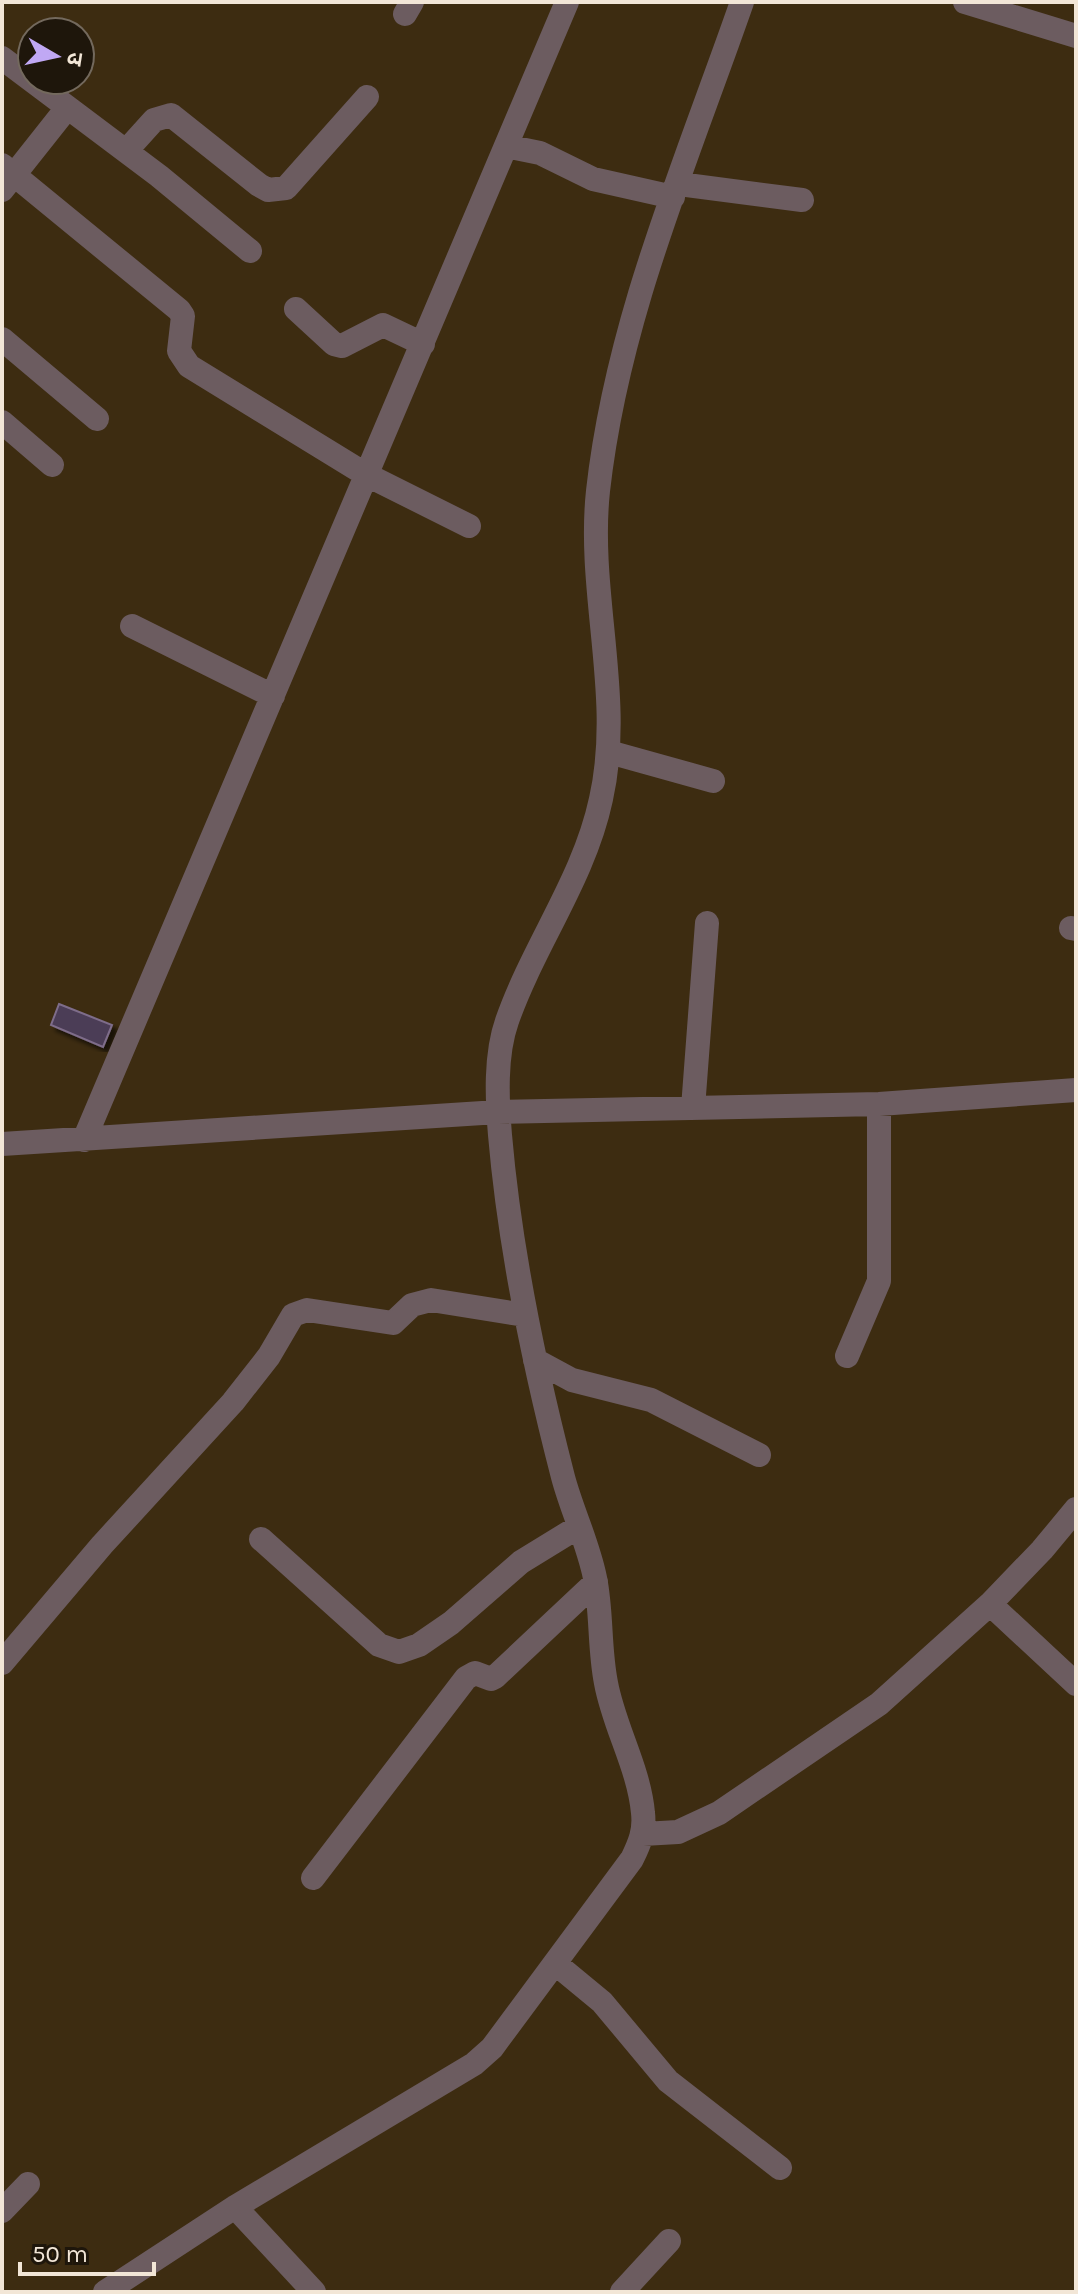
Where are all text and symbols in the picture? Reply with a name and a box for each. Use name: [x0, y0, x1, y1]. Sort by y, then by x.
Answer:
north arrow: [16, 16, 96, 96]
text: उ: [61, 51, 89, 68]
scale bar: [20, 2226, 154, 2276]
text: 50 m: [32, 2240, 88, 2268]

